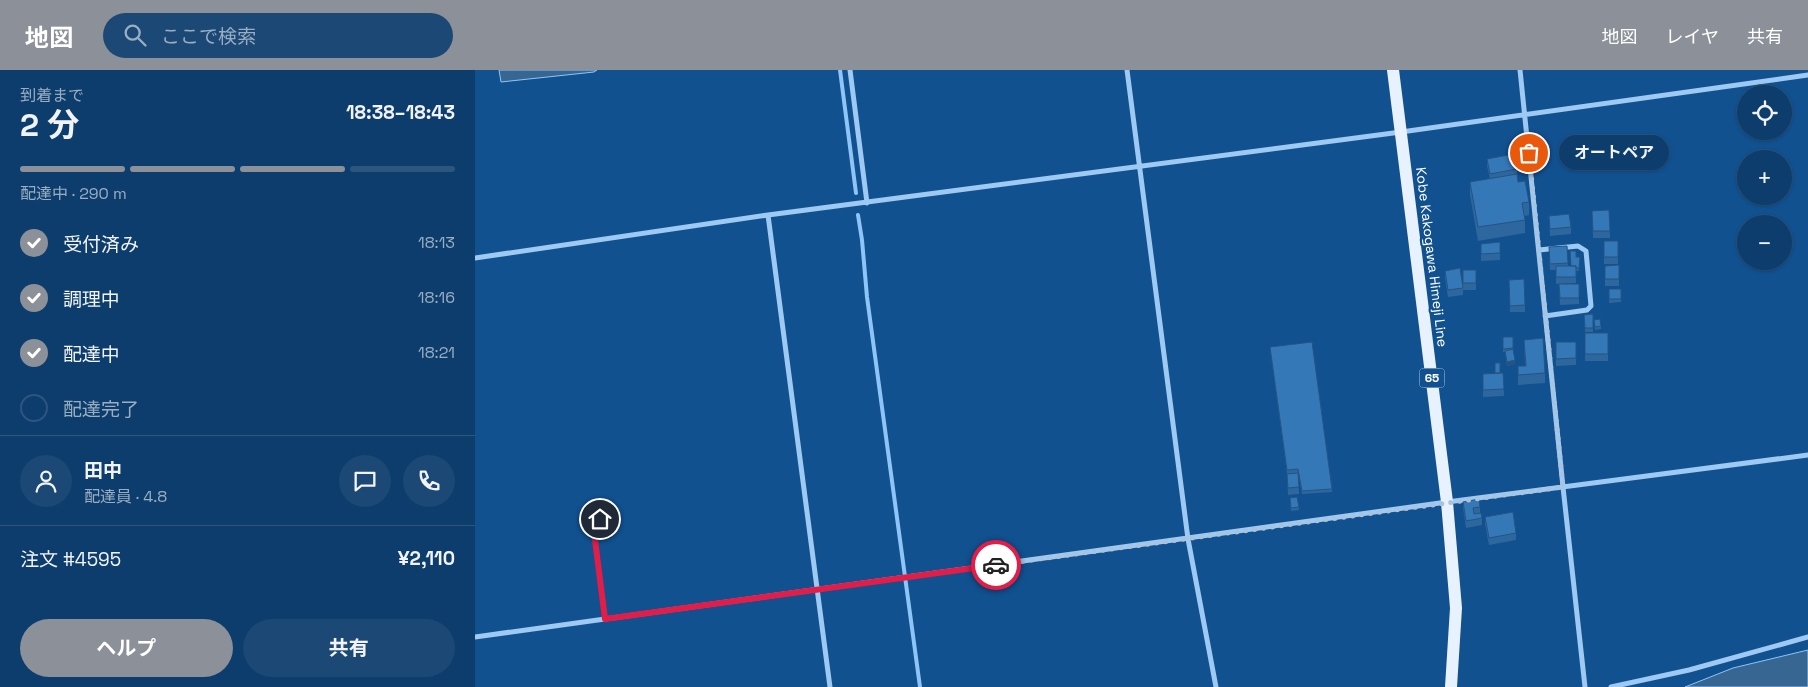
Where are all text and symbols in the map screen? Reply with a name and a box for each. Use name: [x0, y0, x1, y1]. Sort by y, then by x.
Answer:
search box: [103, 13, 453, 58]
icon: search: [121, 21, 149, 49]
text: 地図: [25, 22, 73, 53]
text: ここで検索: [161, 24, 256, 49]
text: 地図: [1602, 25, 1638, 48]
text: レイヤ: [1666, 25, 1719, 48]
text: 共有: [1747, 25, 1783, 48]
text: 到着まで: [20, 85, 84, 106]
map controls: [1737, 85, 1792, 270]
button: locate: [1737, 85, 1792, 140]
text: 18:38–18:43: [346, 100, 455, 125]
text: 2 分: [20, 105, 79, 145]
pin: [1508, 132, 1550, 174]
callout: オートペア: [1559, 136, 1669, 170]
icon: bag: [1515, 139, 1543, 167]
text: オートペア: [1574, 142, 1654, 163]
button: +: [1737, 150, 1792, 205]
street label: Kobe Kakogawa Himeji Line: [1412, 166, 1452, 348]
text: 配達中 · 290 m: [20, 183, 127, 204]
button: −: [1737, 215, 1792, 270]
icon: check: [20, 229, 48, 257]
text: 受付済み: [63, 232, 139, 257]
text: 18:13: [418, 232, 455, 253]
icon: check: [20, 284, 48, 312]
text: 調理中: [63, 287, 120, 312]
text: 18:16: [418, 287, 455, 308]
icon: check: [20, 339, 48, 367]
text: 配達中: [63, 342, 120, 367]
text: 18:21: [418, 342, 455, 363]
road number: 65: [1419, 368, 1445, 388]
text: 配達完了: [63, 397, 139, 422]
button: person: [20, 455, 72, 507]
button: chat: [339, 455, 391, 507]
button: phone: [403, 455, 455, 507]
text: 田中: [84, 458, 122, 483]
text: 配達員 · 4.8: [84, 486, 167, 507]
pin: [579, 498, 621, 540]
icon: home: [586, 505, 614, 533]
courier: [971, 540, 1021, 590]
text: ¥2,110: [398, 546, 455, 571]
text: 注文 #4595: [20, 547, 121, 572]
icon: car: [982, 551, 1010, 579]
button: ヘルプ: [20, 619, 233, 677]
button: 共有: [243, 619, 455, 677]

